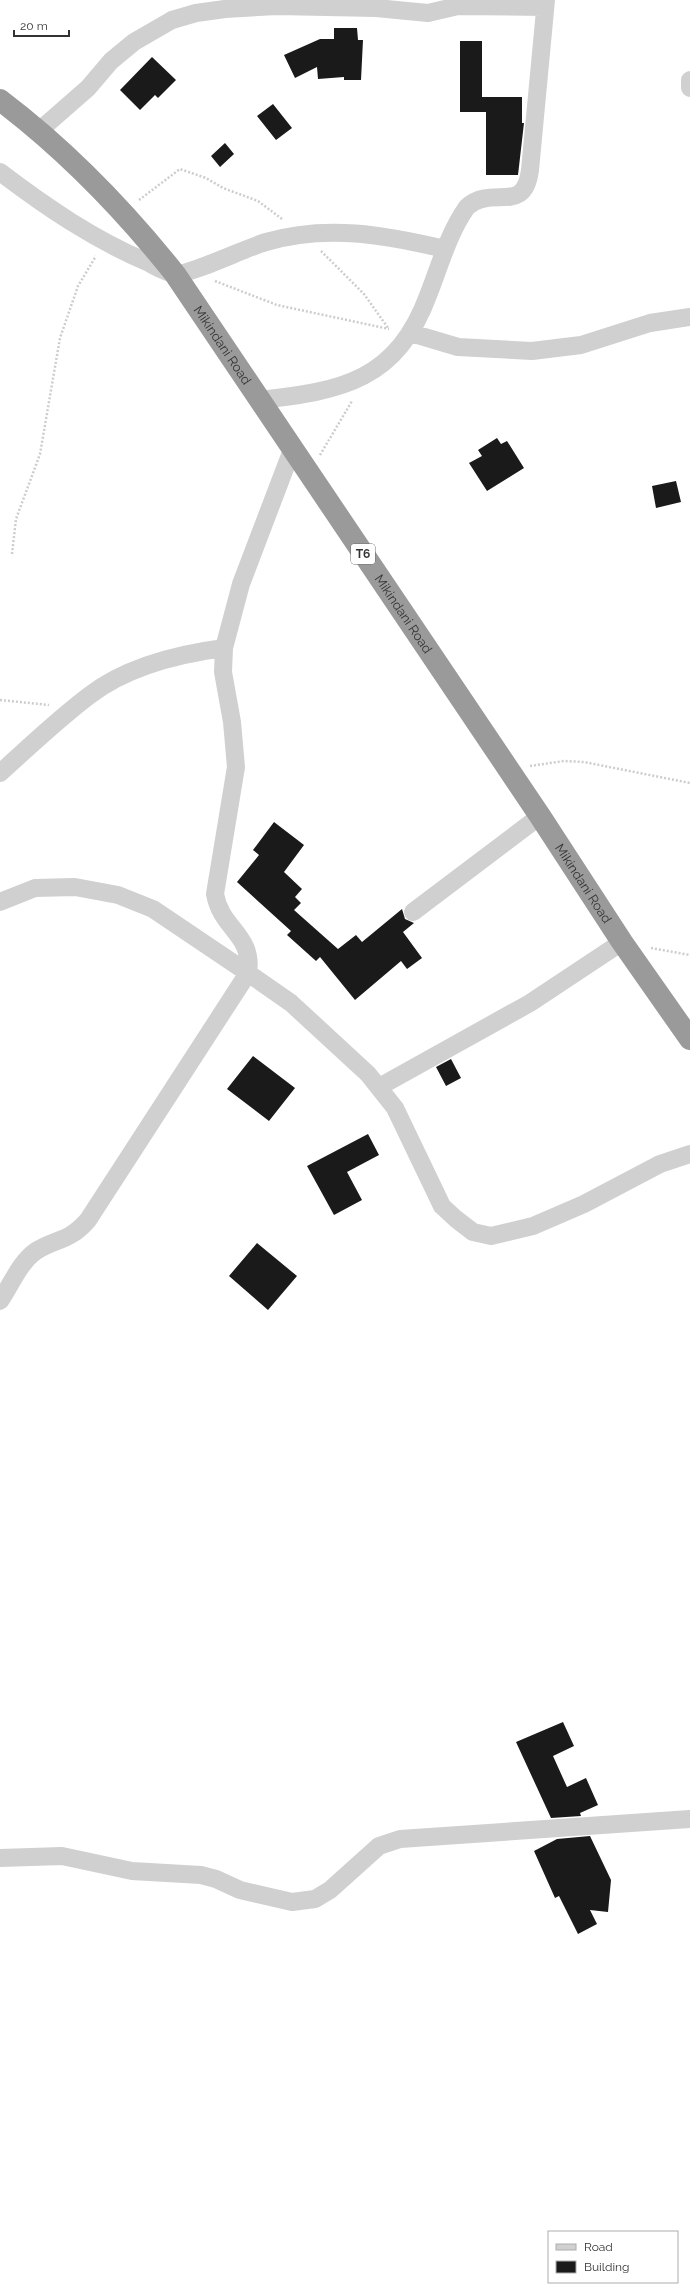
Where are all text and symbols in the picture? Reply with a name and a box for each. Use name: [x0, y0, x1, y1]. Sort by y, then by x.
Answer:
scale bar: [14, 12, 69, 38]
text: 20 m: [20, 19, 48, 33]
street label: Mikindani Road: [191, 303, 255, 387]
road number: T6: [351, 544, 375, 564]
street label: Mikindani Road: [372, 572, 436, 656]
street label: Mikindani Road: [552, 841, 615, 926]
legend: [548, 2231, 678, 2283]
text: Road: [584, 2240, 613, 2254]
text: Building: [584, 2260, 630, 2274]

